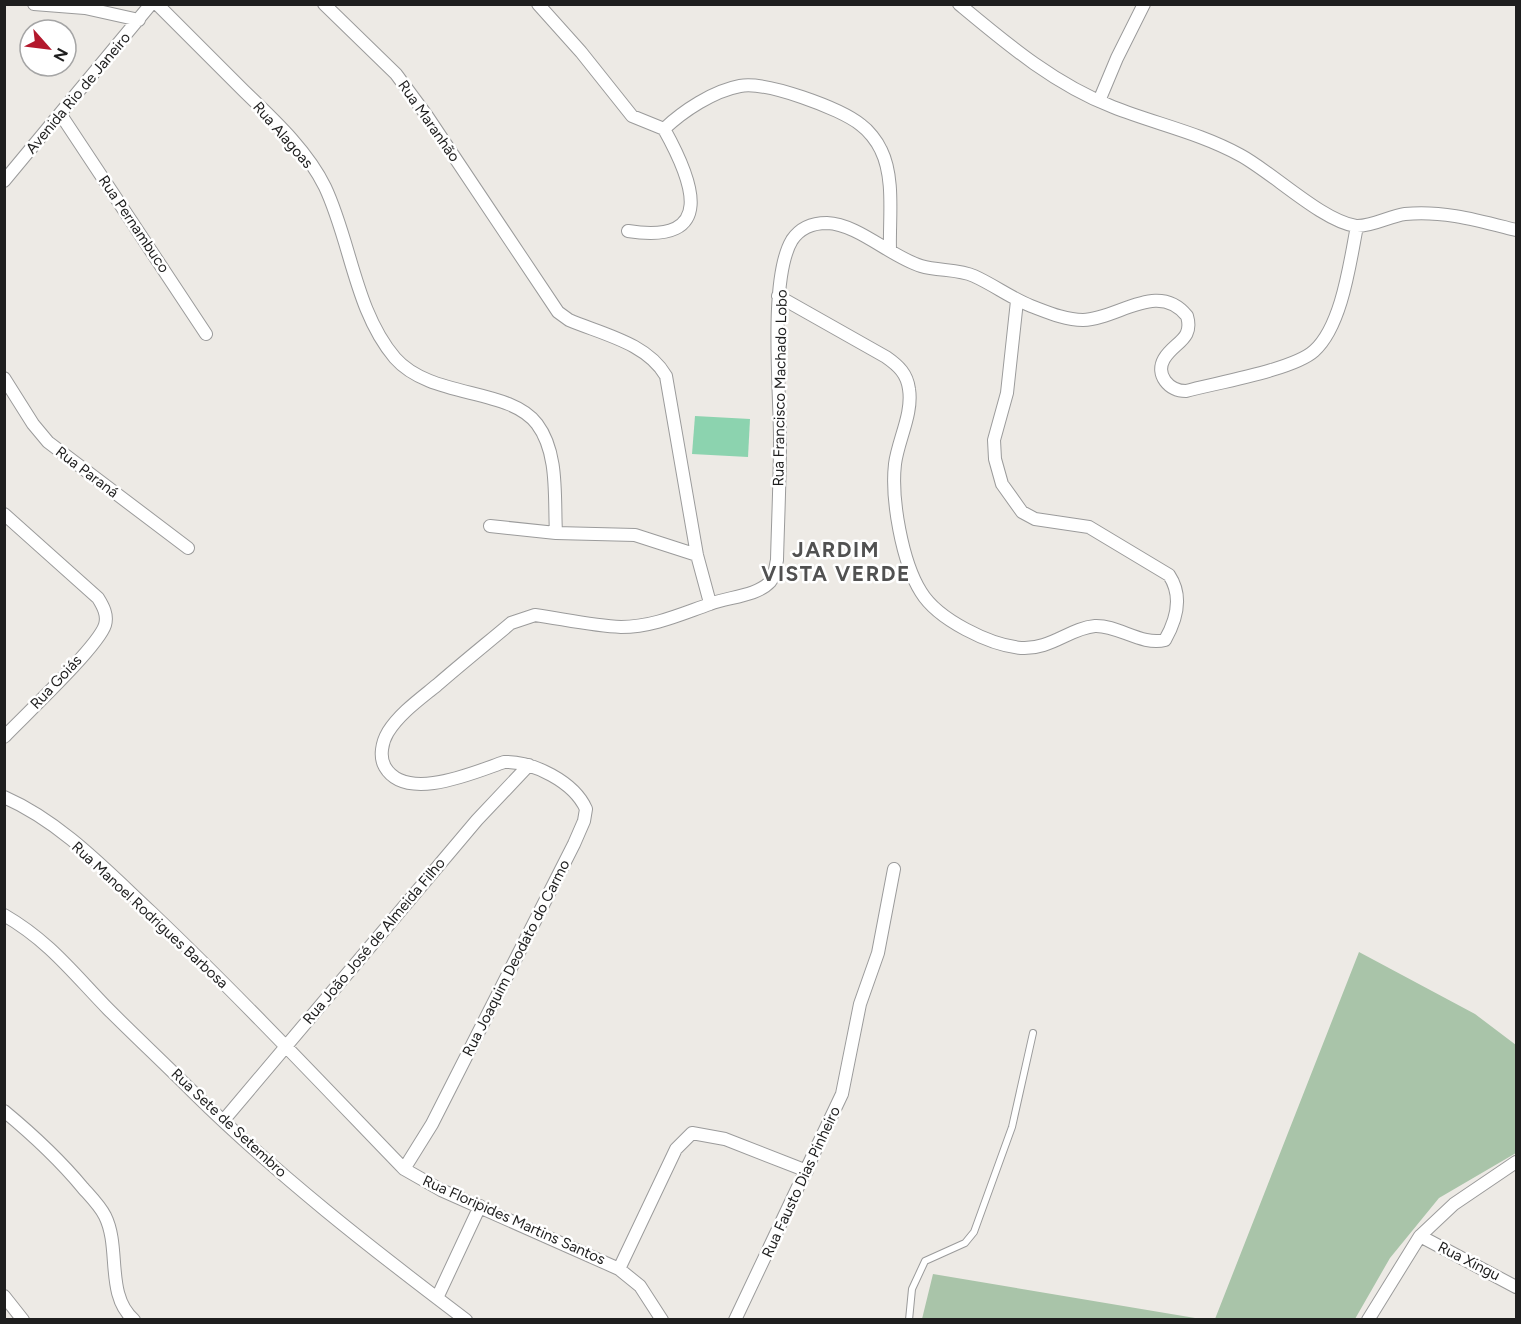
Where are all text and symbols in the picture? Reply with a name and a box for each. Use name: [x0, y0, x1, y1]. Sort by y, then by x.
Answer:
north arrow: [18, 18, 78, 78]
street label: Avenida Rio de Janeiro: [22, 28, 134, 157]
text: N: [50, 45, 72, 65]
street label: Rua Maranhão: [394, 77, 464, 165]
street label: Rua Alagoas: [249, 98, 317, 172]
street label: Rua Pernambuco: [95, 172, 173, 276]
street label: Rua Francisco Machado Lobo: [769, 289, 791, 487]
street label: Rua Paraná: [52, 443, 122, 501]
district label: JARDIM VISTA VERDE: [761, 537, 911, 586]
street label: Rua Goiás: [26, 651, 86, 713]
street label: Rua Manoel Rodrigues Barbosa: [68, 838, 232, 992]
street label: Rua João José de Almeida Filho: [299, 854, 449, 1028]
street label: Rua Joaquim Deodato do Carmo: [458, 857, 574, 1059]
street label: Rua Sete de Setembro: [168, 1065, 291, 1181]
street label: Rua Fausto Dias Pinheiro: [758, 1103, 844, 1260]
street label: Rua Floripides Martins Santos: [420, 1172, 608, 1268]
street label: Rua Xingu: [1435, 1238, 1503, 1284]

